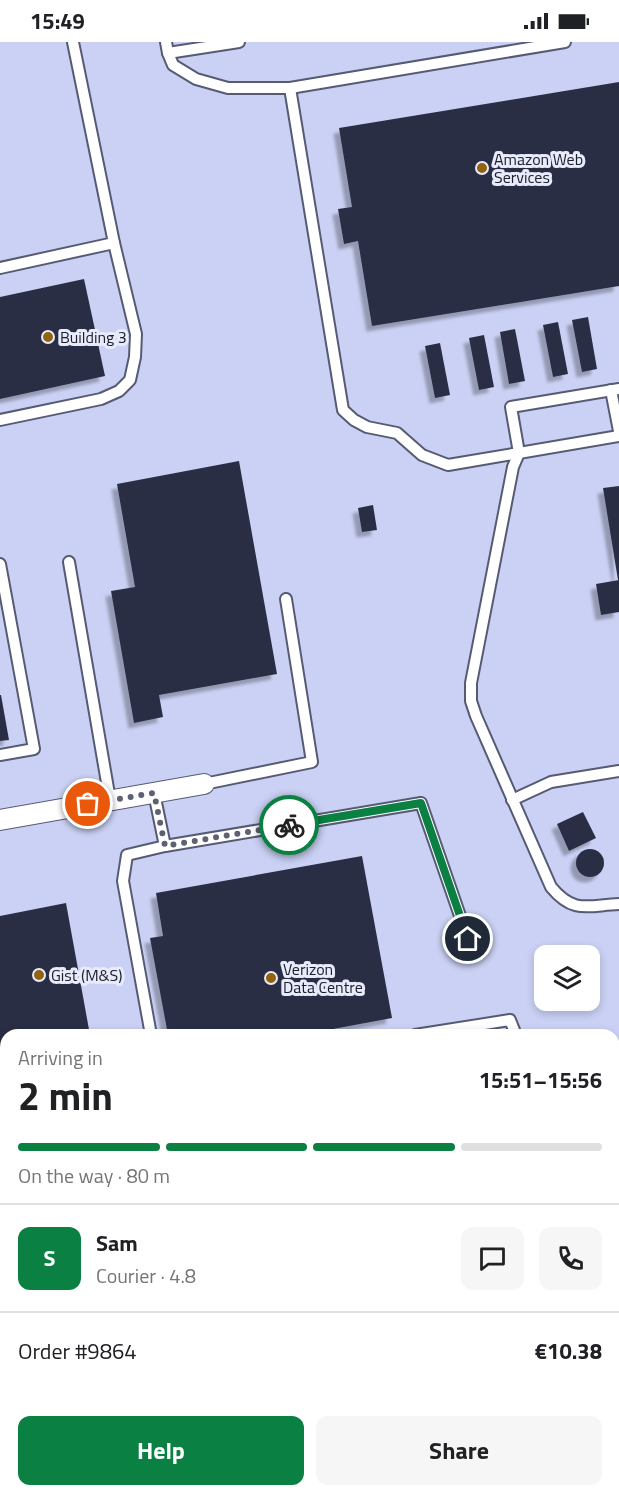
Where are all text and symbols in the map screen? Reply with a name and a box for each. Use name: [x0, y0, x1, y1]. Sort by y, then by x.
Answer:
text: 15:49: [30, 4, 85, 38]
place label: Amazon Web Services: [494, 147, 583, 189]
marker: Amazon Web Services: [475, 161, 489, 175]
place label: Building 3: [60, 325, 127, 349]
marker: Building 3: [41, 330, 55, 344]
pin: [62, 778, 113, 829]
icon: bag: [71, 787, 104, 820]
courier: [259, 795, 319, 855]
icon: bike: [273, 809, 306, 842]
pin: [442, 913, 493, 964]
icon: home: [451, 922, 484, 955]
map controls: [534, 945, 600, 1011]
button: layers: [534, 945, 600, 1011]
place label: Verizon Data Centre: [283, 957, 363, 999]
place label: Gist (M&S): [51, 963, 123, 987]
marker: Gist (M&S): [32, 968, 46, 982]
marker: Verizon Data Centre: [264, 971, 278, 985]
text: Arriving in: [18, 1042, 103, 1073]
text: 15:51–15:56: [479, 1063, 602, 1097]
text: 2 min: [18, 1066, 113, 1125]
text: On the way · 80 m: [18, 1160, 170, 1191]
text: Sam: [96, 1226, 138, 1260]
button: chat: [461, 1227, 524, 1290]
button: phone: [539, 1227, 602, 1290]
text: S: [44, 1241, 55, 1275]
text: Courier · 4.8: [96, 1260, 196, 1291]
text: Order #9864: [18, 1334, 137, 1368]
text: €10.38: [535, 1334, 602, 1368]
button: Help: [18, 1416, 304, 1485]
button: Share: [316, 1416, 602, 1485]

